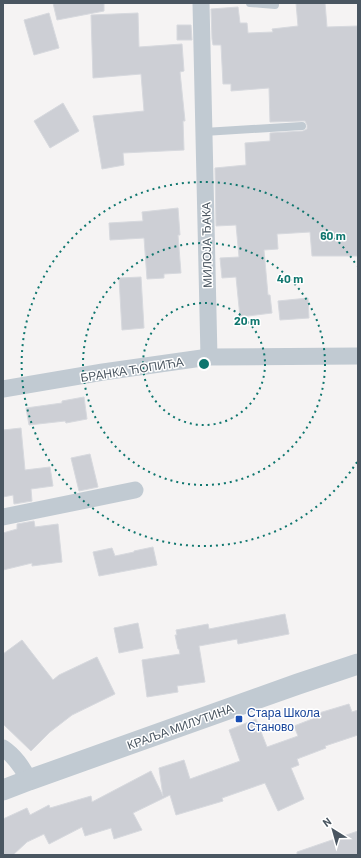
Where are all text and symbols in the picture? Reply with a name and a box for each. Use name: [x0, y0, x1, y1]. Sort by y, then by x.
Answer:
street label: МИЛОЈА ЂАКА: [198, 202, 214, 288]
text: 60 m: [320, 228, 346, 242]
text: 40 m: [277, 271, 303, 285]
text: 20 m: [234, 313, 260, 327]
street label: БРАНКА ЋОПИЋА: [79, 354, 185, 384]
centre of rings: [197, 357, 211, 371]
street label: КРАЉА МИЛУТИНА: [125, 700, 235, 752]
place label: Стара Школа Станово: [247, 705, 320, 733]
marker: Стара Школа Станово: [234, 714, 244, 724]
north arrow: [313, 810, 353, 850]
text: N: [320, 814, 334, 829]

